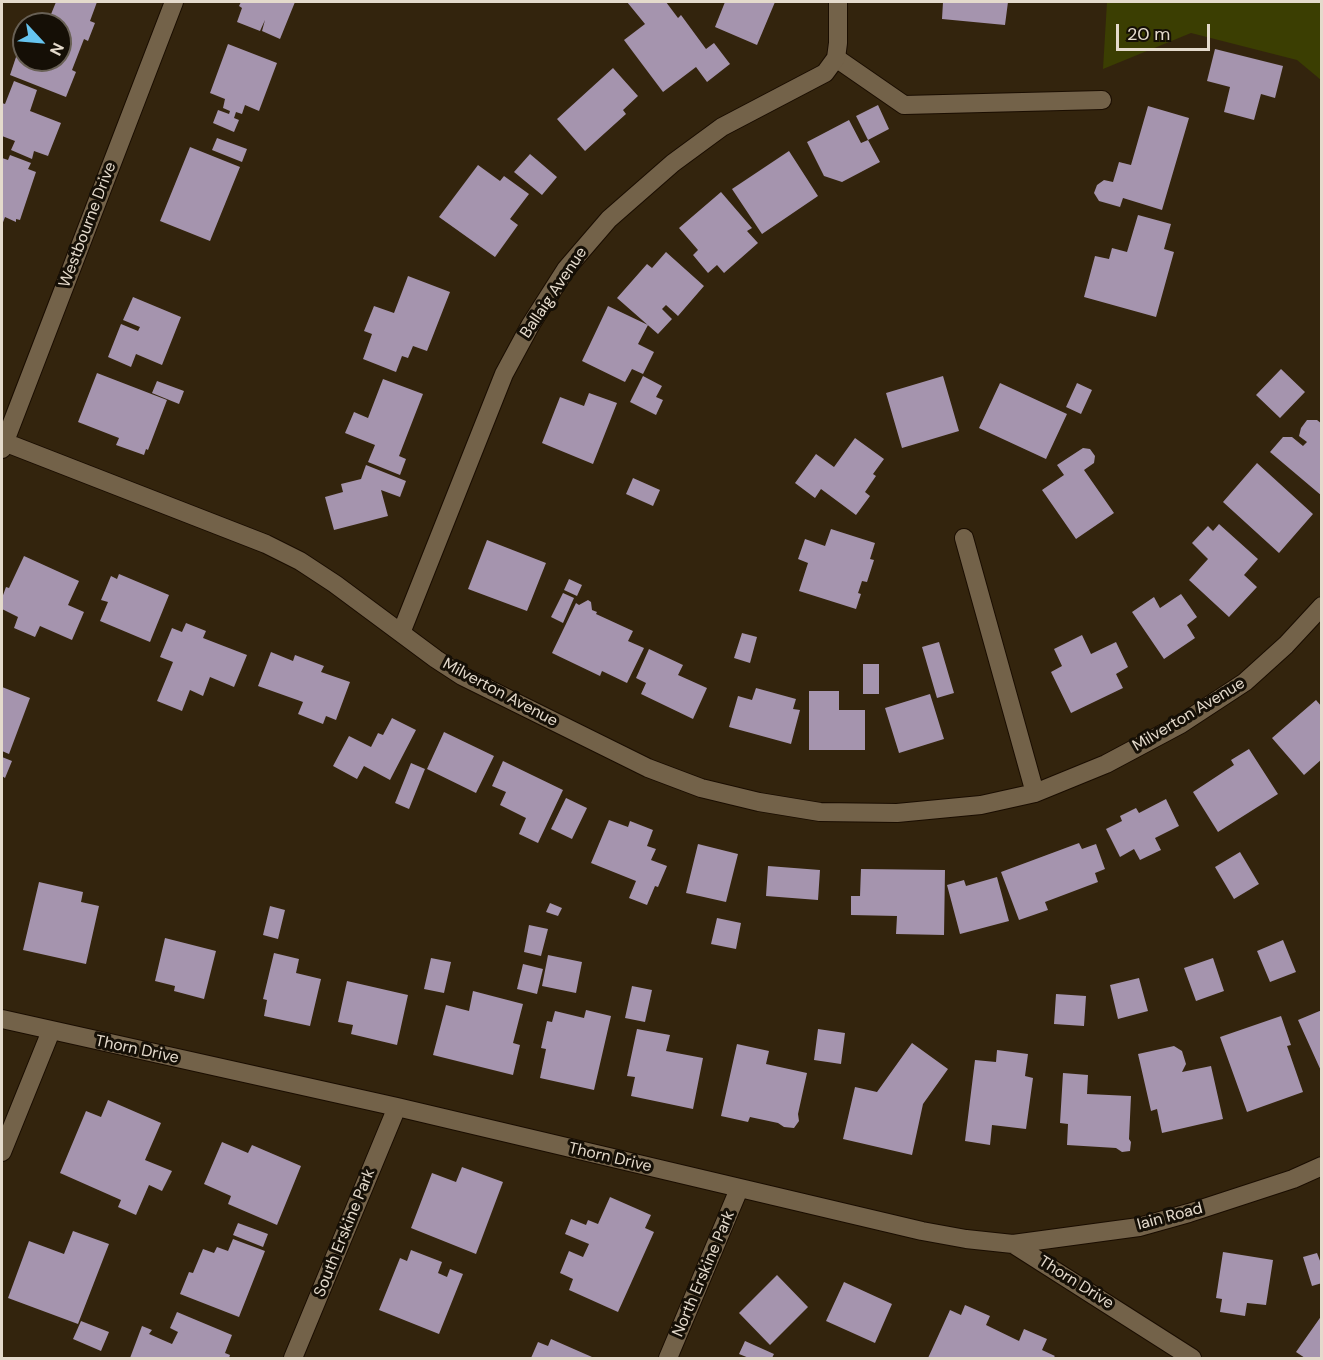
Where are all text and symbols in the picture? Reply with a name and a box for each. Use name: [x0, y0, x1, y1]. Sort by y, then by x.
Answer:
north arrow: [12, 12, 72, 72]
scale bar: [1119, 12, 1214, 50]
text: 20 m: [1127, 22, 1170, 46]
text: N: [45, 39, 69, 59]
street label: Westbourne Drive: [55, 160, 121, 290]
street label: Ballaig Avenue: [517, 244, 591, 342]
street label: Milverton Avenue: [439, 655, 561, 731]
street label: Milverton Avenue: [1130, 674, 1248, 756]
street label: Thorn Drive: [93, 1032, 181, 1068]
street label: Thorn Drive: [566, 1139, 654, 1177]
street label: South Erskine Park: [310, 1166, 380, 1300]
street label: Iain Road: [1135, 1199, 1205, 1235]
street label: North Erskine Park: [669, 1208, 739, 1340]
street label: Thorn Drive: [1035, 1252, 1117, 1314]

